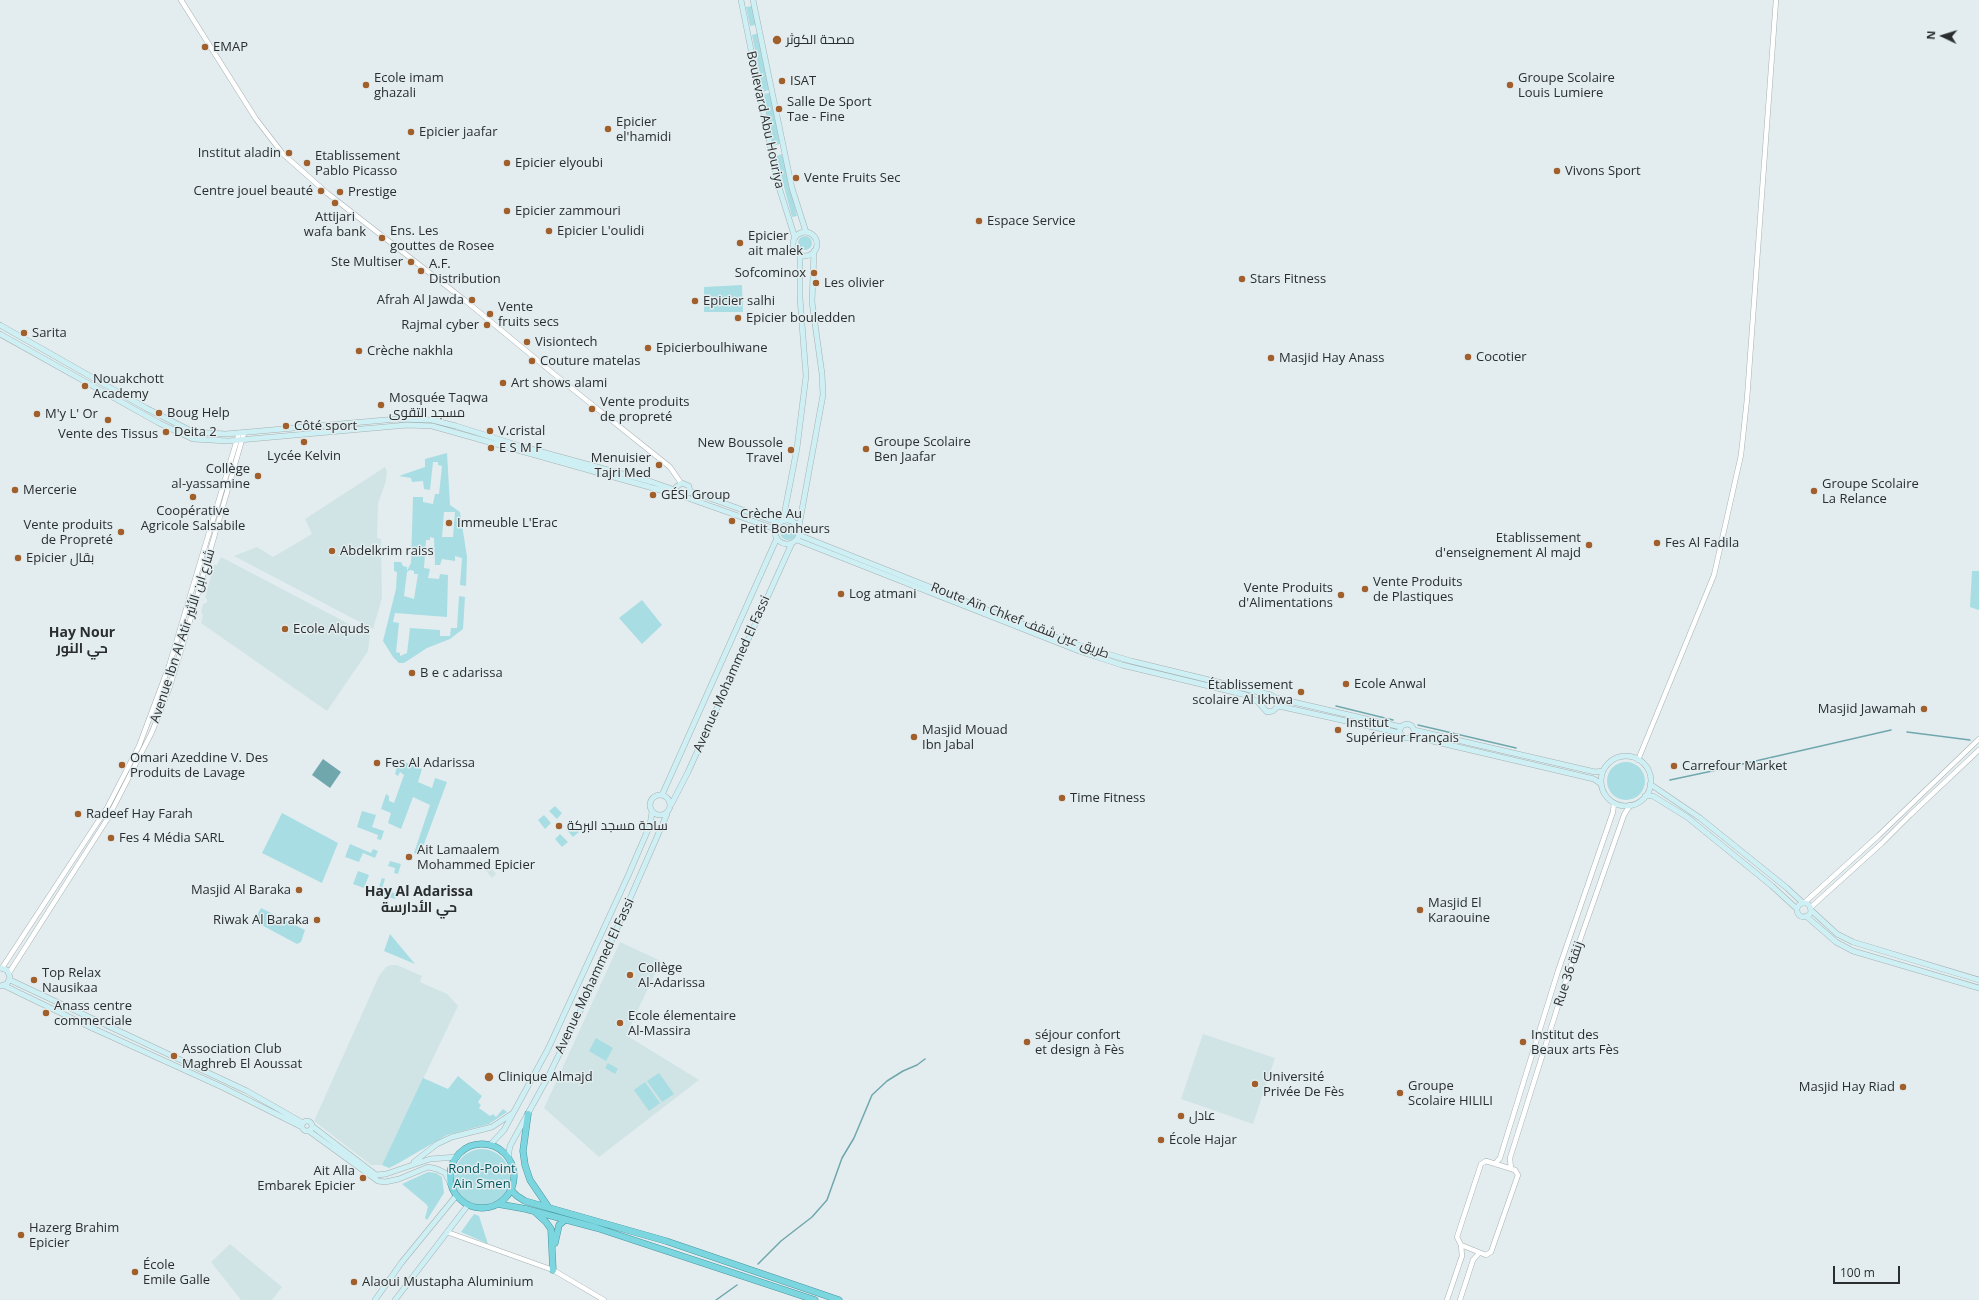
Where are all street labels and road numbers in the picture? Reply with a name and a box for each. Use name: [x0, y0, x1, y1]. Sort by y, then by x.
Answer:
street label: Boulevard Abu Houriya: [743, 50, 787, 190]
street label: Avenue Ibn Al Atir شارع ابن الأثير: [147, 547, 219, 725]
street label: Route Aïn Chkef طريق عين شقف: [929, 580, 1111, 662]
street label: Avenue Mohammed El Fassi: [690, 593, 774, 755]
street label: Avenue Mohammed El Fassi: [552, 896, 638, 1056]
street label: Rue 36 زنقة: [1551, 939, 1587, 1009]

